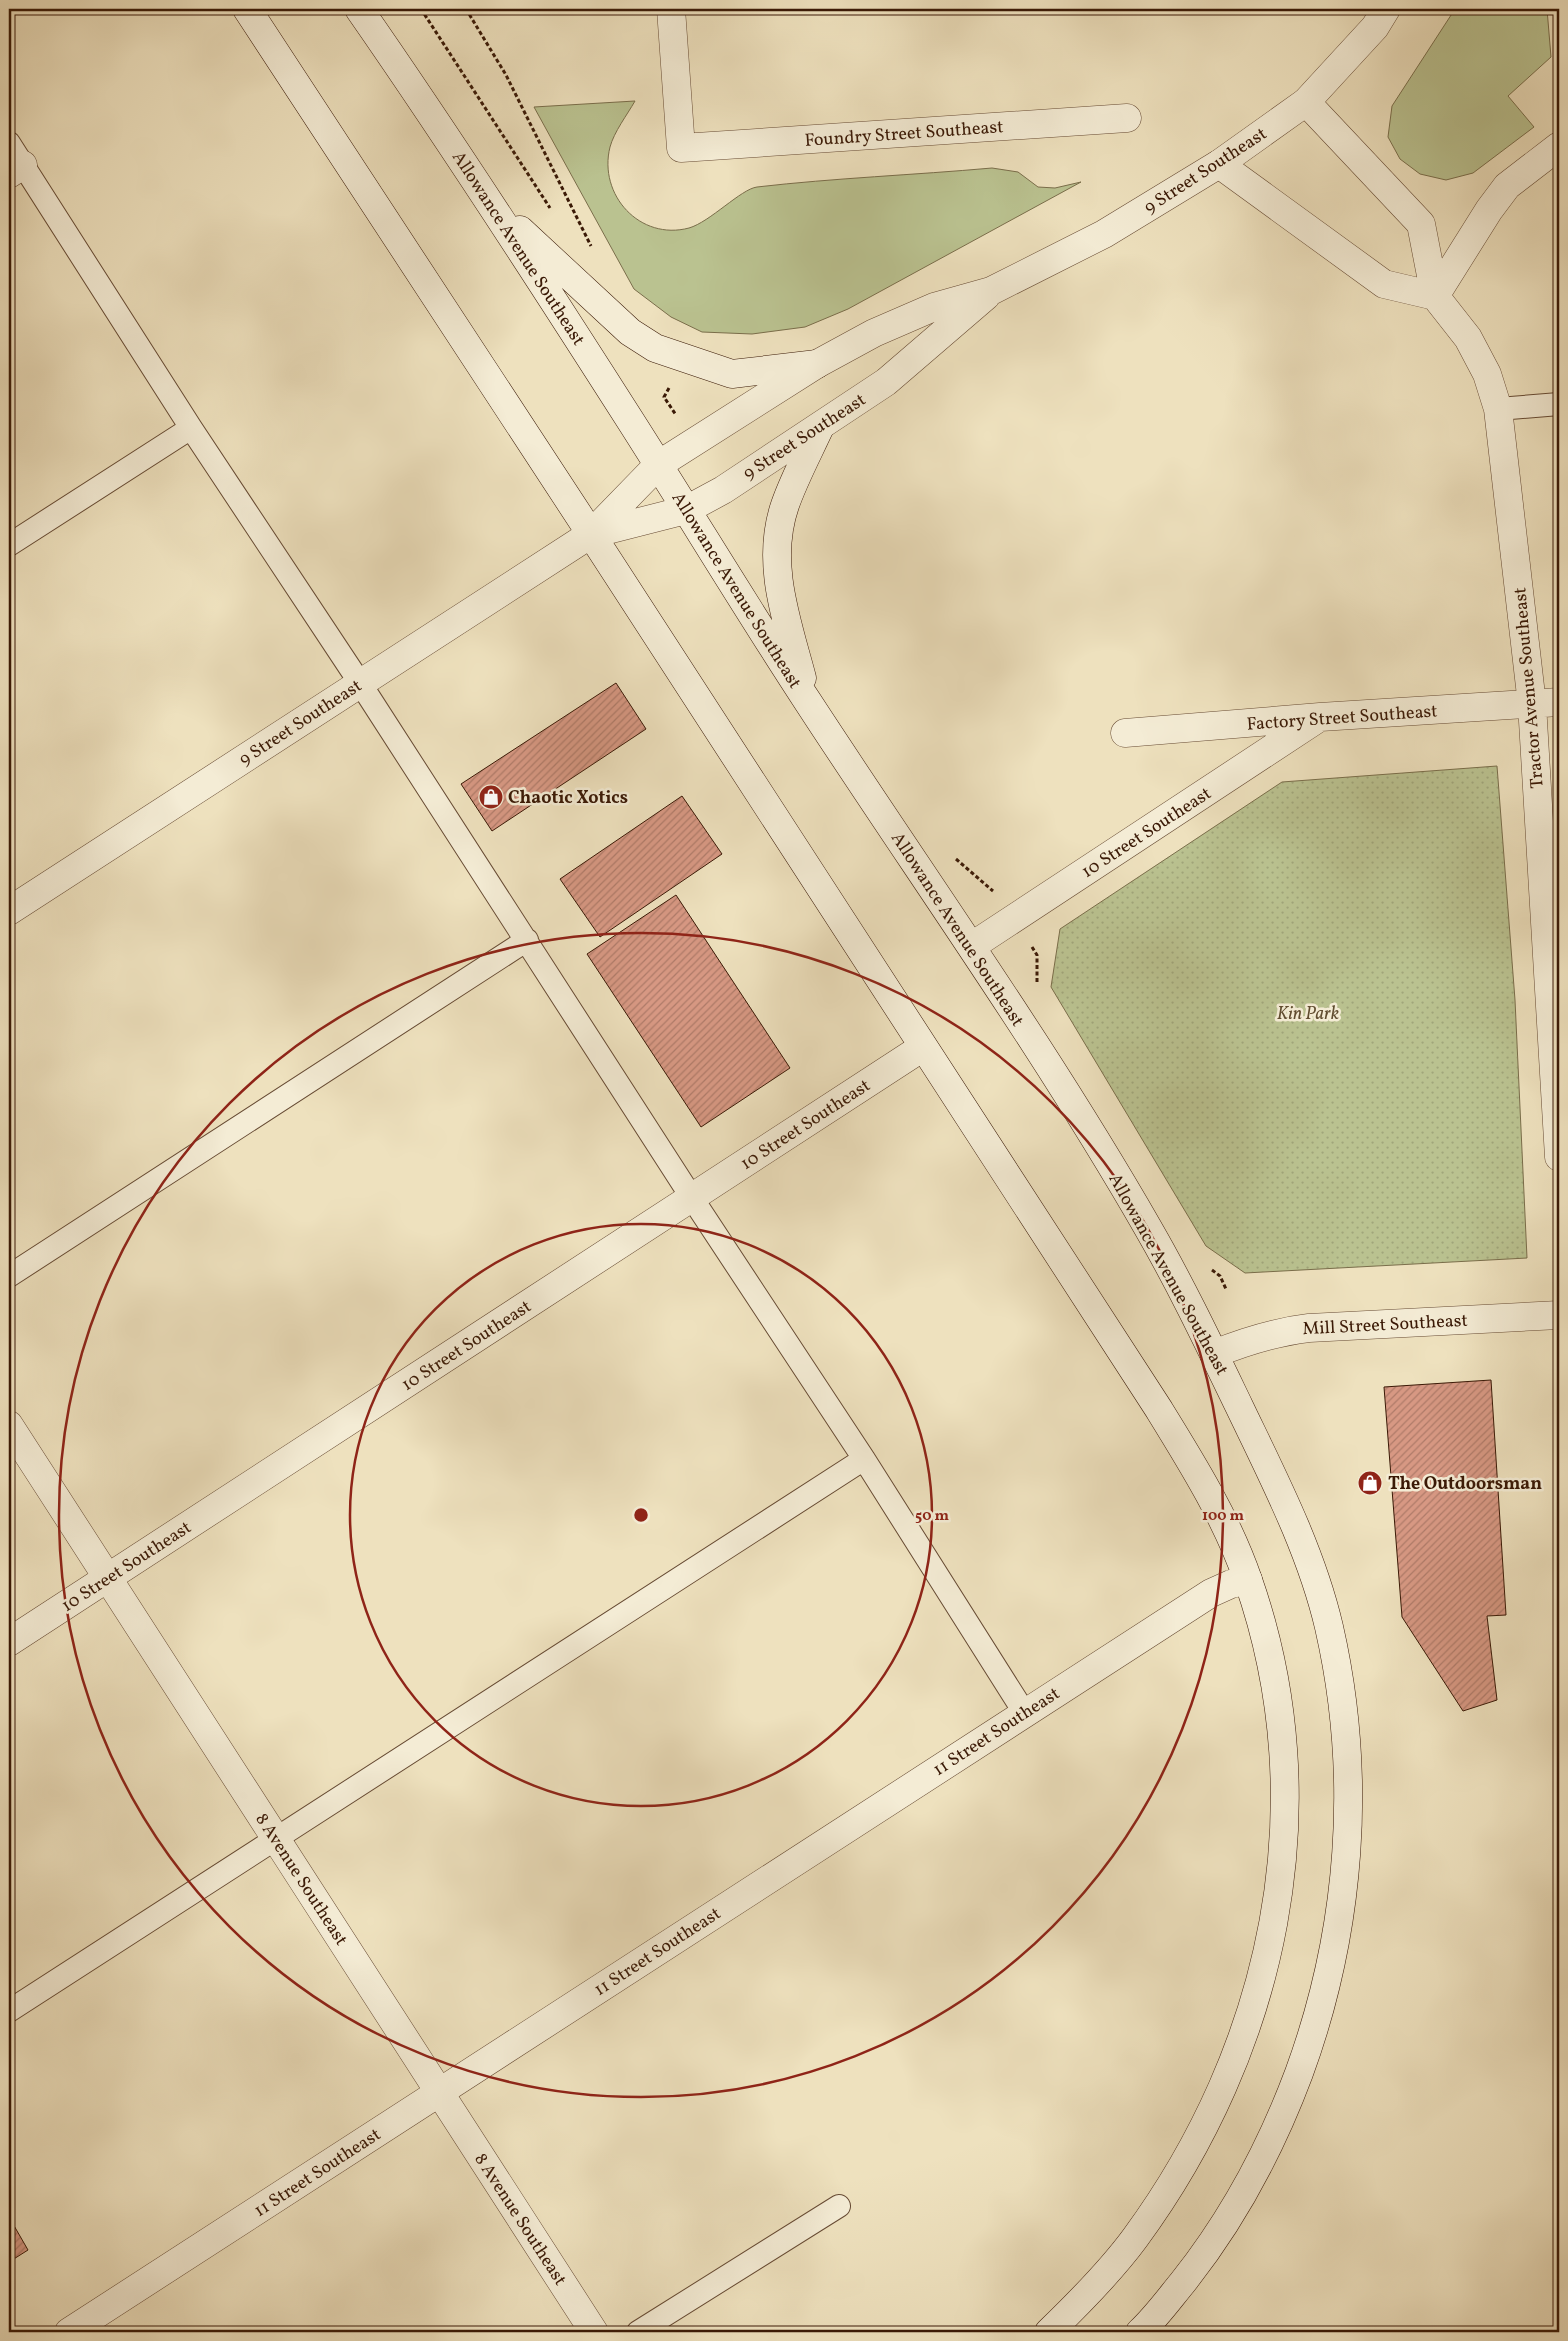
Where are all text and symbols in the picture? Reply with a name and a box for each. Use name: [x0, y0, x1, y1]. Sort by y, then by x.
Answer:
street label: Foundry Street Southeast: [804, 115, 1004, 154]
street label: 9 Street Southeast: [1139, 122, 1272, 220]
street label: Allowance Avenue Southeast: [445, 147, 590, 351]
street label: 9 Street Southeast: [738, 388, 871, 486]
street label: Allowance Avenue Southeast: [665, 488, 807, 694]
street label: Tractor Avenue Southeast: [1508, 586, 1551, 790]
street label: 9 Street Southeast: [234, 674, 367, 772]
street label: Factory Street Southeast: [1246, 699, 1438, 738]
street label: 10 Street Southeast: [1077, 782, 1217, 885]
shop icon: Chaotic Xotics: [478, 784, 504, 810]
place label: Chaotic Xotics: [508, 786, 628, 811]
street label: Allowance Avenue Southeast: [884, 828, 1029, 1032]
park label: Kin Park: [1277, 1002, 1339, 1027]
street label: 10 Street Southeast: [736, 1074, 876, 1177]
street label: Allowance Avenue Southeast: [1102, 1169, 1234, 1380]
street label: 10 Street Southeast: [397, 1295, 537, 1398]
street label: Mill Street Southeast: [1302, 1309, 1468, 1342]
shop icon: The Outdoorsman: [1357, 1470, 1383, 1496]
place label: The Outdoorsman: [1388, 1472, 1542, 1497]
centre of rings: [632, 1506, 650, 1524]
text: 50 m: [915, 1506, 949, 1527]
text: 100 m: [1202, 1506, 1245, 1527]
street label: 10 Street Southeast: [57, 1516, 197, 1619]
street label: 11 Street Southeast: [929, 1682, 1065, 1783]
street label: 8 Avenue Southeast: [248, 1809, 353, 1951]
street label: 11 Street Southeast: [590, 1902, 726, 2003]
street label: 11 Street Southeast: [250, 2123, 386, 2224]
street label: 8 Avenue Southeast: [467, 2149, 572, 2291]

